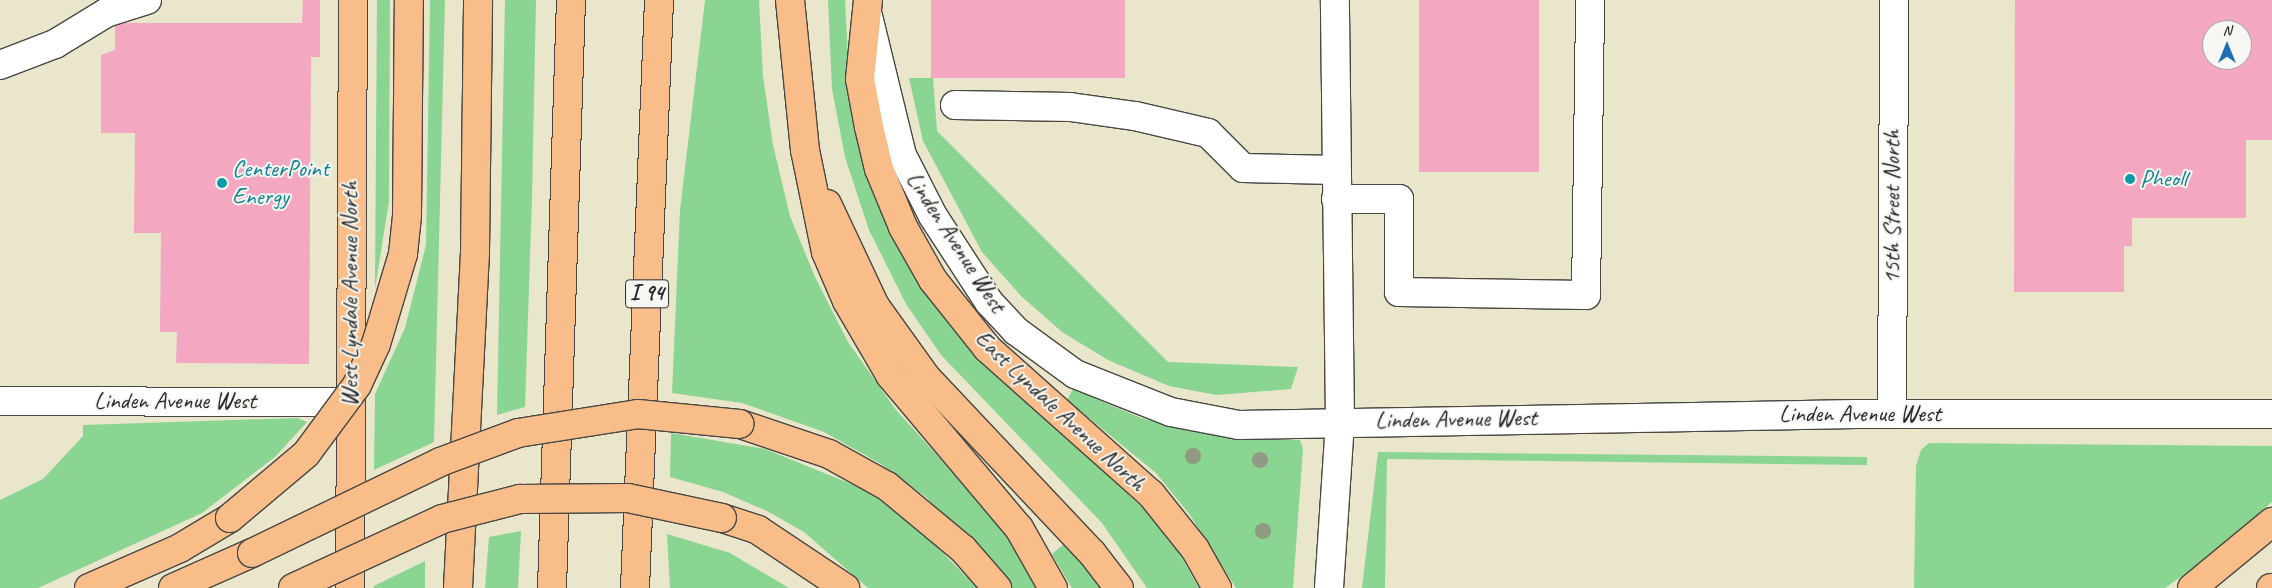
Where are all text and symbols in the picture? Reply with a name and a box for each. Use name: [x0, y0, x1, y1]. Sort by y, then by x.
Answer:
north arrow: [2202, 20, 2252, 70]
text: N: [2223, 22, 2231, 39]
street label: 15th Street North: [1878, 130, 1906, 284]
place label: CenterPoint Energy: [232, 155, 329, 211]
place label: Pheoll: [2140, 165, 2187, 193]
street label: Linden Avenue West: [900, 166, 1012, 318]
marker: Pheoll: [2124, 173, 2136, 185]
marker: CenterPoint Energy: [216, 177, 228, 189]
street label: West Lyndale Avenue North: [336, 182, 364, 406]
road number: I 94: [624, 274, 670, 314]
street label: East Lyndale Avenue North: [969, 325, 1151, 497]
street label: Linden Avenue West: [94, 387, 256, 415]
street label: Linden Avenue West: [1779, 400, 1941, 428]
street label: Linden Avenue West: [1375, 403, 1537, 435]

